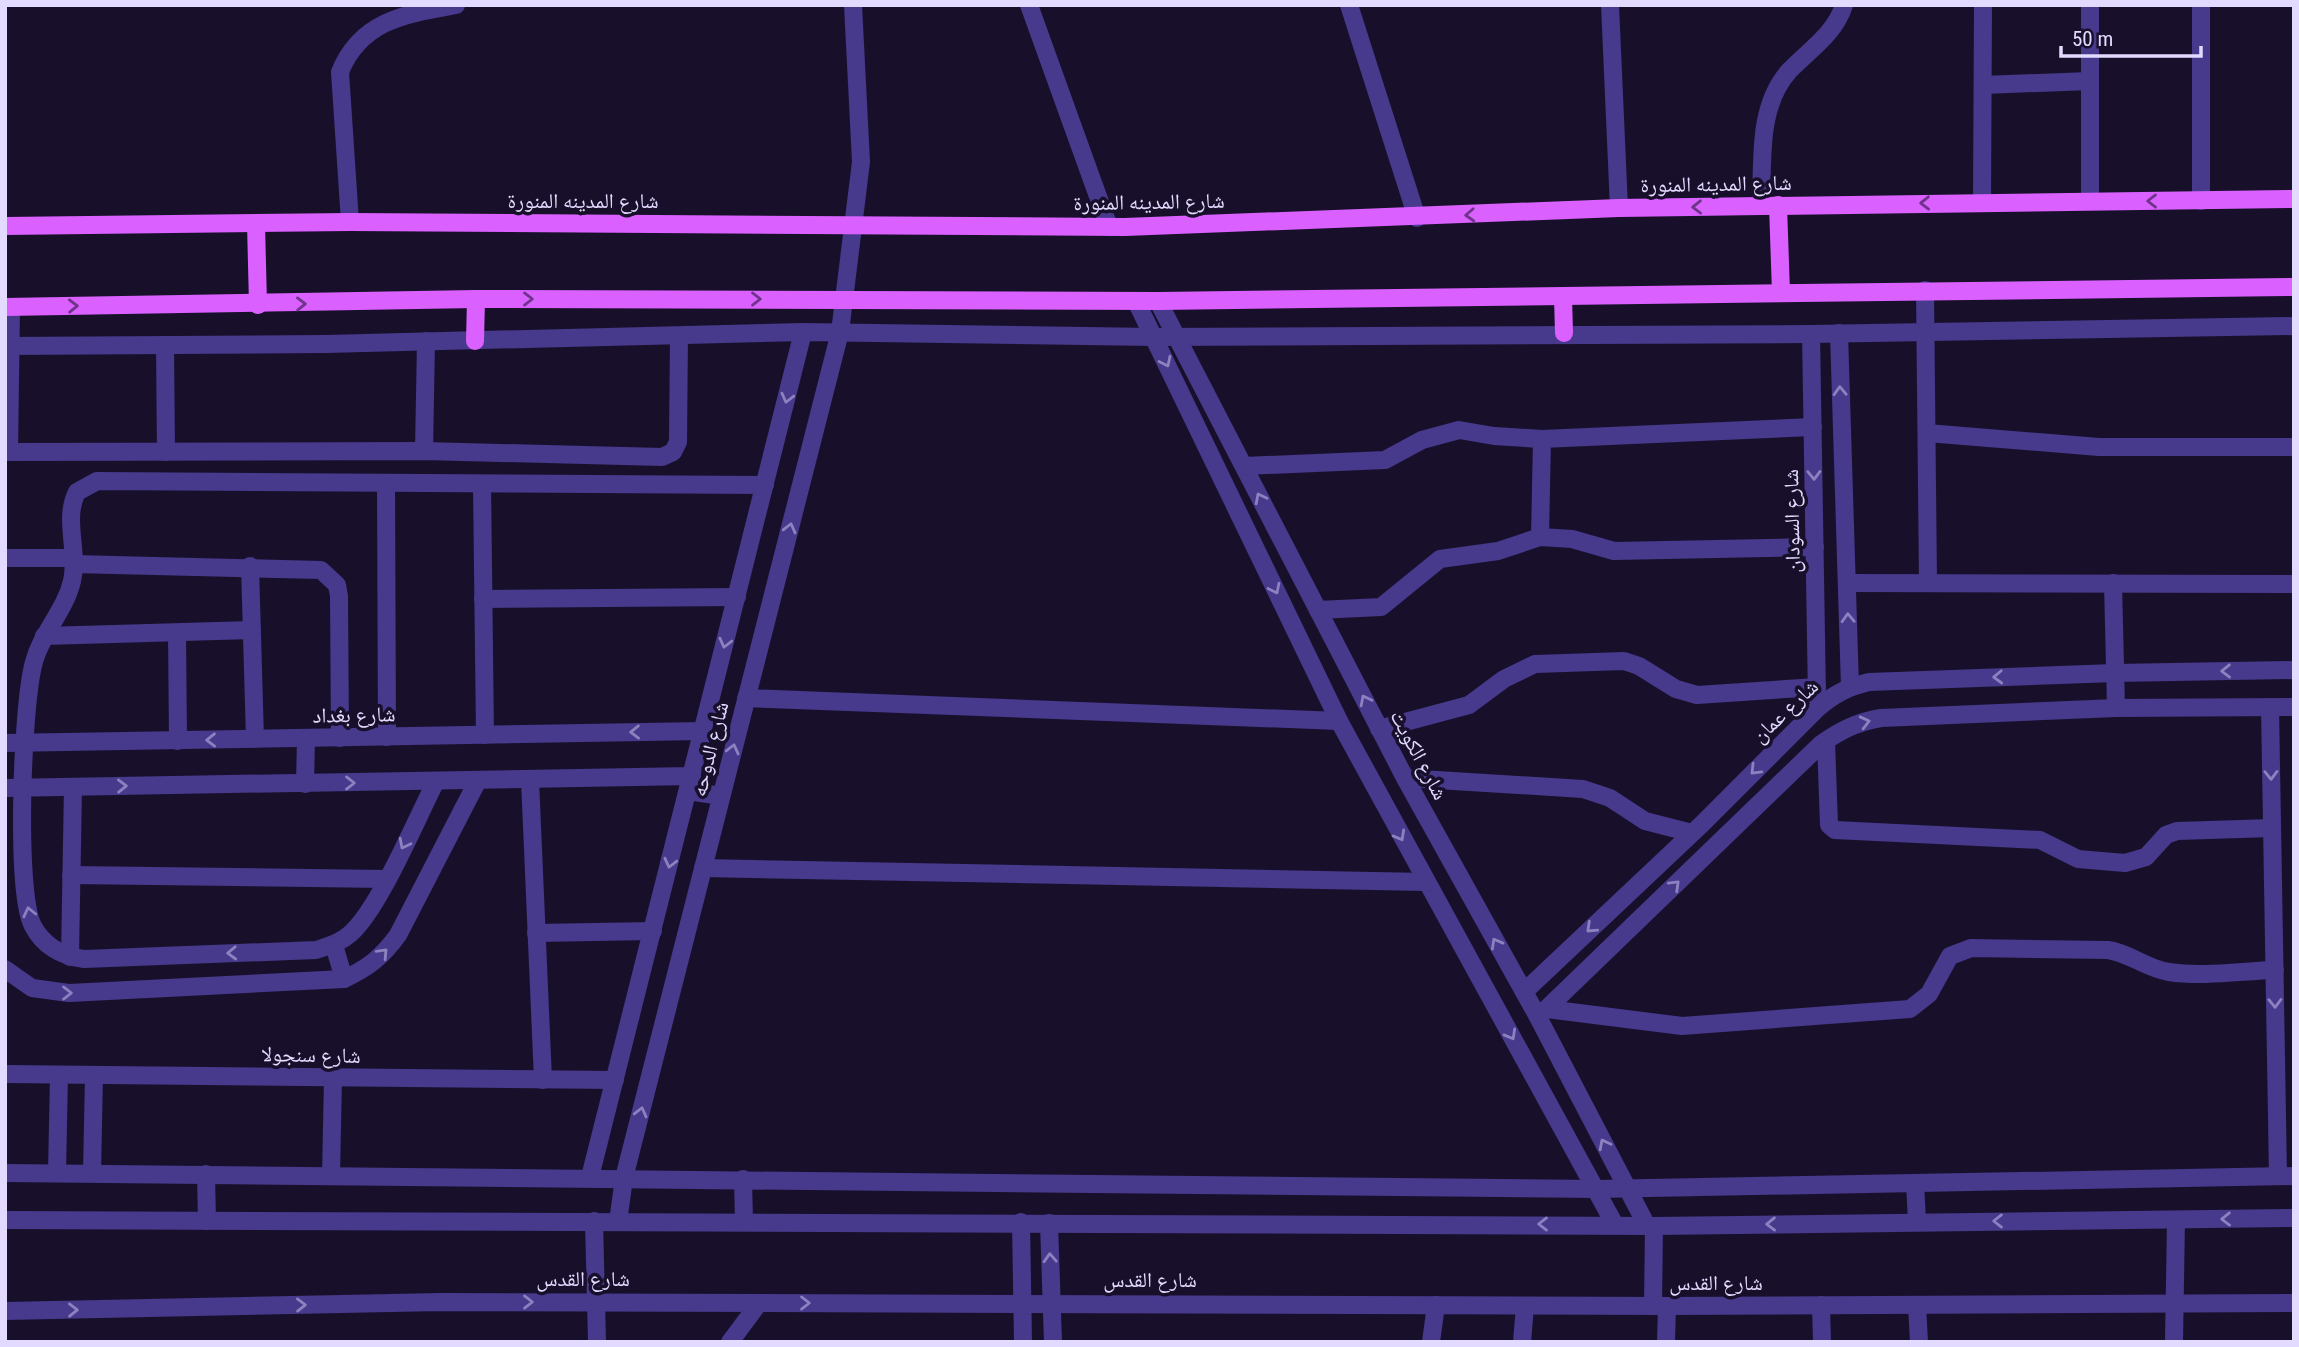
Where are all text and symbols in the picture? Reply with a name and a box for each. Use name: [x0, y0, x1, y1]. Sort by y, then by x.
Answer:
scale bar: [2061, 14, 2201, 58]
text: 50 m: [2072, 27, 2113, 51]
street label: شارع المدينه المنورة: [1640, 171, 1792, 198]
street label: شارع المدينه المنورة: [507, 189, 659, 214]
street label: شارع المدينه المنورة: [1073, 189, 1225, 216]
one-way arrow: [2146, 193, 2157, 209]
one-way arrow: [1919, 195, 1929, 211]
one-way arrow: [1691, 199, 1702, 215]
one-way arrow: [1464, 208, 1475, 223]
one-way arrow: [524, 291, 534, 307]
one-way arrow: [751, 291, 762, 307]
one-way arrow: [296, 296, 307, 311]
one-way arrow: [69, 298, 79, 314]
one-way arrow: [1157, 355, 1171, 367]
one-way arrow: [1833, 385, 1848, 396]
one-way arrow: [781, 392, 795, 404]
street label: شارع السودان: [1779, 469, 1806, 573]
one-way arrow: [1806, 470, 1821, 481]
one-way arrow: [1255, 493, 1269, 505]
one-way arrow: [782, 522, 796, 534]
one-way arrow: [1267, 582, 1281, 594]
one-way arrow: [1840, 613, 1855, 624]
one-way arrow: [719, 637, 733, 649]
one-way arrow: [2220, 663, 2230, 679]
one-way arrow: [1992, 670, 2003, 685]
street label: شارع عمان: [1747, 674, 1824, 748]
one-way arrow: [1359, 695, 1373, 707]
street label: شارع الدوحه: [687, 699, 734, 799]
street label: شارع بغداد: [312, 702, 396, 729]
street label: شارع الكويت: [1385, 706, 1453, 804]
one-way arrow: [1858, 716, 1870, 730]
one-way arrow: [629, 724, 640, 740]
one-way arrow: [206, 732, 216, 748]
one-way arrow: [725, 743, 739, 755]
one-way arrow: [1750, 762, 1763, 775]
one-way arrow: [2263, 770, 2279, 781]
one-way arrow: [345, 775, 356, 791]
one-way arrow: [118, 778, 128, 794]
one-way arrow: [1392, 829, 1405, 841]
one-way arrow: [399, 837, 413, 849]
one-way arrow: [664, 857, 678, 869]
one-way arrow: [1667, 880, 1680, 893]
one-way arrow: [23, 906, 37, 918]
one-way arrow: [1586, 920, 1599, 933]
one-way arrow: [1491, 938, 1505, 950]
one-way arrow: [227, 946, 238, 961]
one-way arrow: [375, 948, 387, 961]
one-way arrow: [62, 985, 72, 1001]
one-way arrow: [2267, 998, 2283, 1008]
one-way arrow: [1503, 1027, 1516, 1040]
street label: شارع سنجولا: [261, 1042, 361, 1069]
one-way arrow: [633, 1106, 647, 1118]
one-way arrow: [1598, 1138, 1612, 1151]
one-way arrow: [2220, 1211, 2230, 1227]
one-way arrow: [1992, 1213, 2003, 1229]
one-way arrow: [1537, 1216, 1548, 1232]
one-way arrow: [1765, 1216, 1775, 1232]
one-way arrow: [1043, 1252, 1058, 1263]
street label: شارع القدس: [536, 1267, 630, 1292]
street label: شارع القدس: [1103, 1268, 1197, 1293]
street label: شارع القدس: [1669, 1271, 1763, 1296]
one-way arrow: [524, 1294, 534, 1310]
one-way arrow: [800, 1295, 811, 1311]
one-way arrow: [296, 1297, 307, 1313]
one-way arrow: [68, 1302, 79, 1317]

